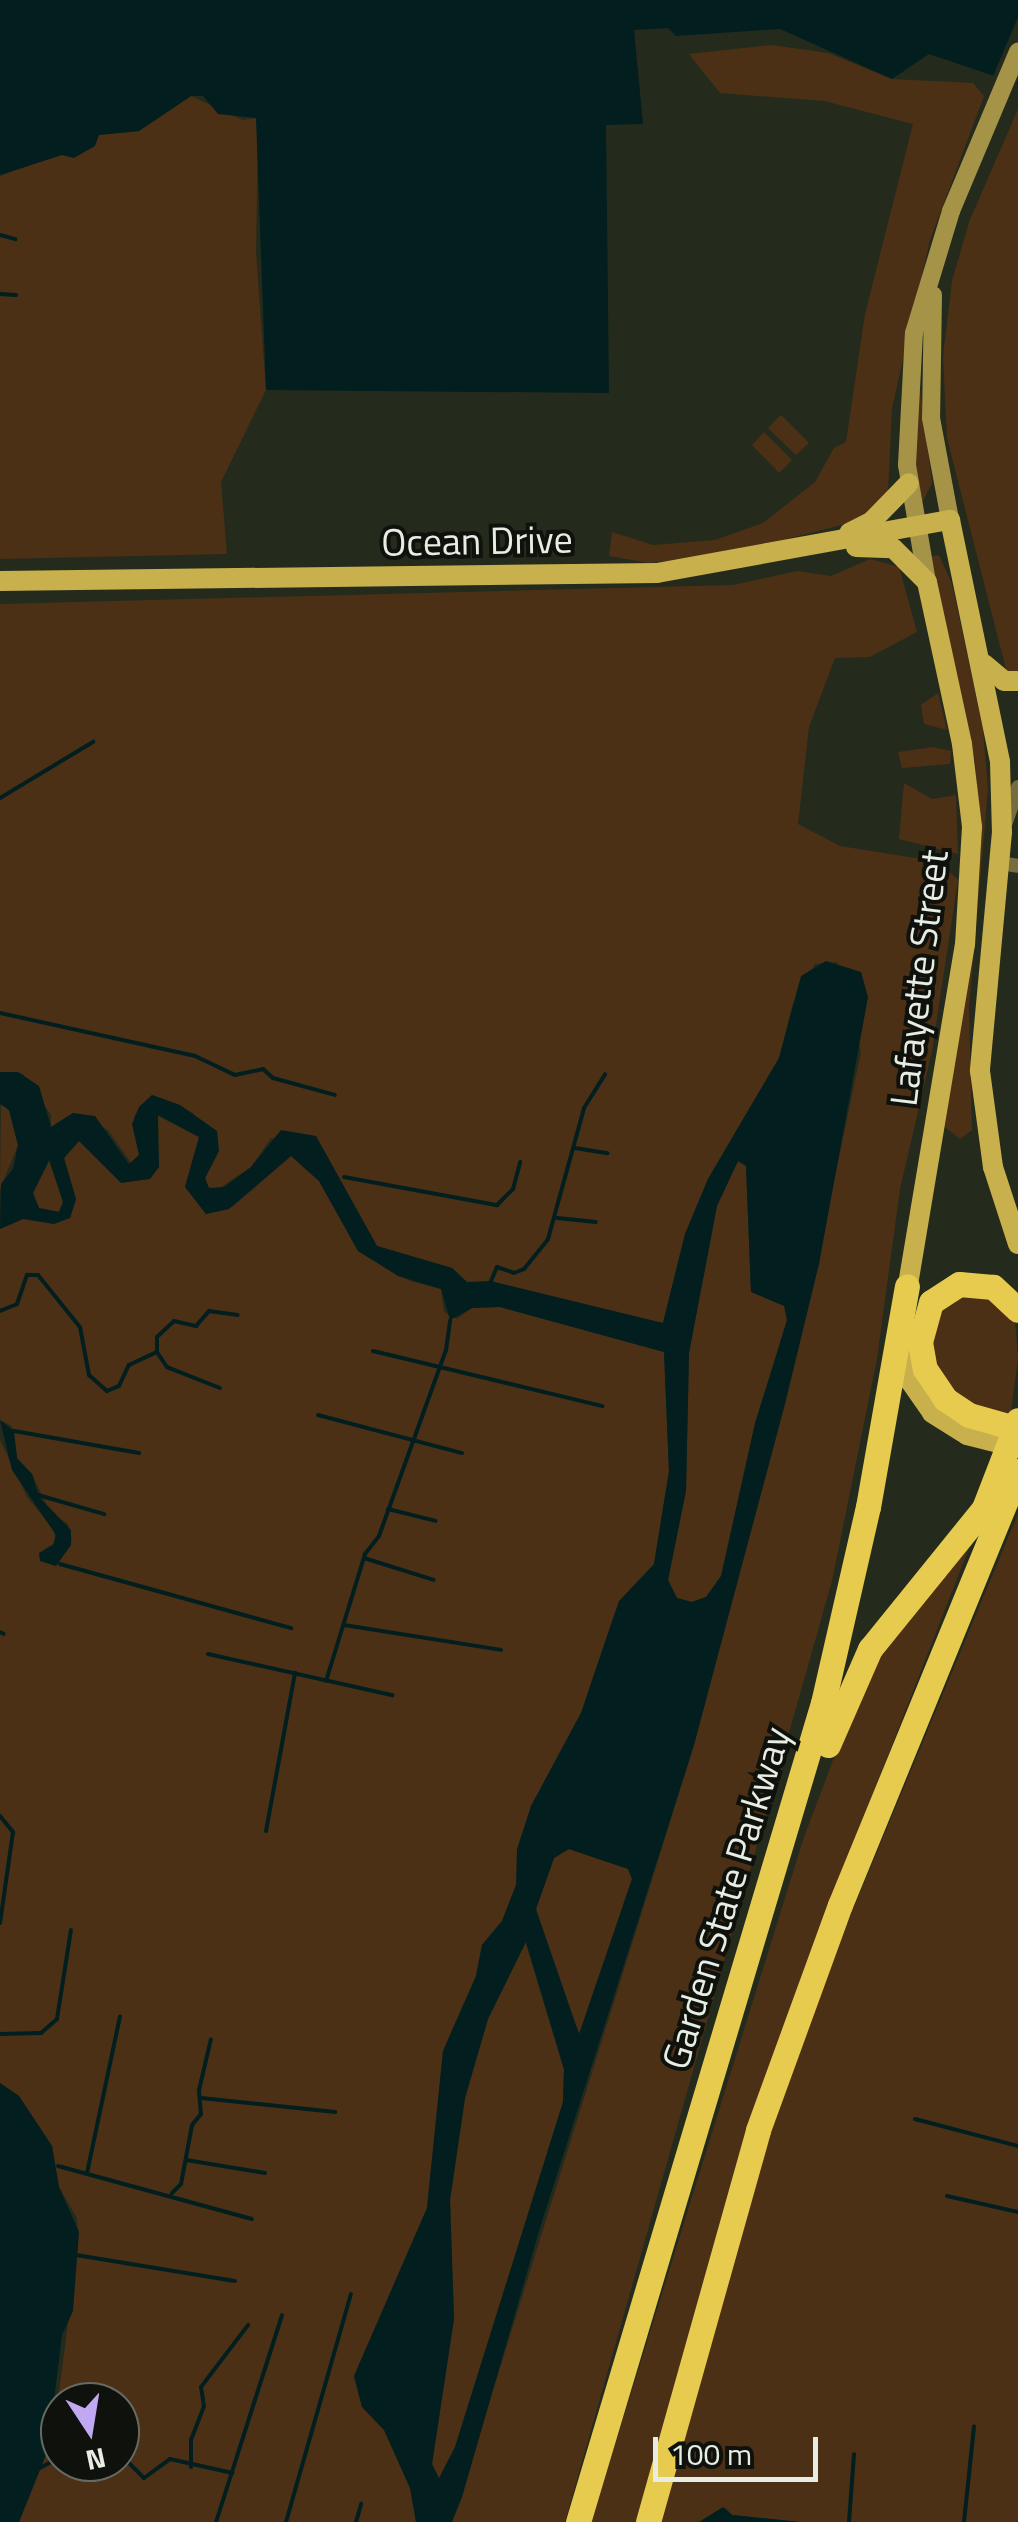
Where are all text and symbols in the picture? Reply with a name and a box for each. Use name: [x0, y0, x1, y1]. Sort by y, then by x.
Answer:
street label: Ocean Drive: [381, 517, 573, 565]
street label: Lafayette Street: [881, 847, 957, 1109]
street label: Garden State Parkway: [652, 1721, 800, 2075]
north arrow: [40, 2382, 140, 2482]
scale bar: [658, 2417, 823, 2479]
text: 100 m: [670, 2431, 752, 2477]
text: N: [82, 2437, 110, 2483]

